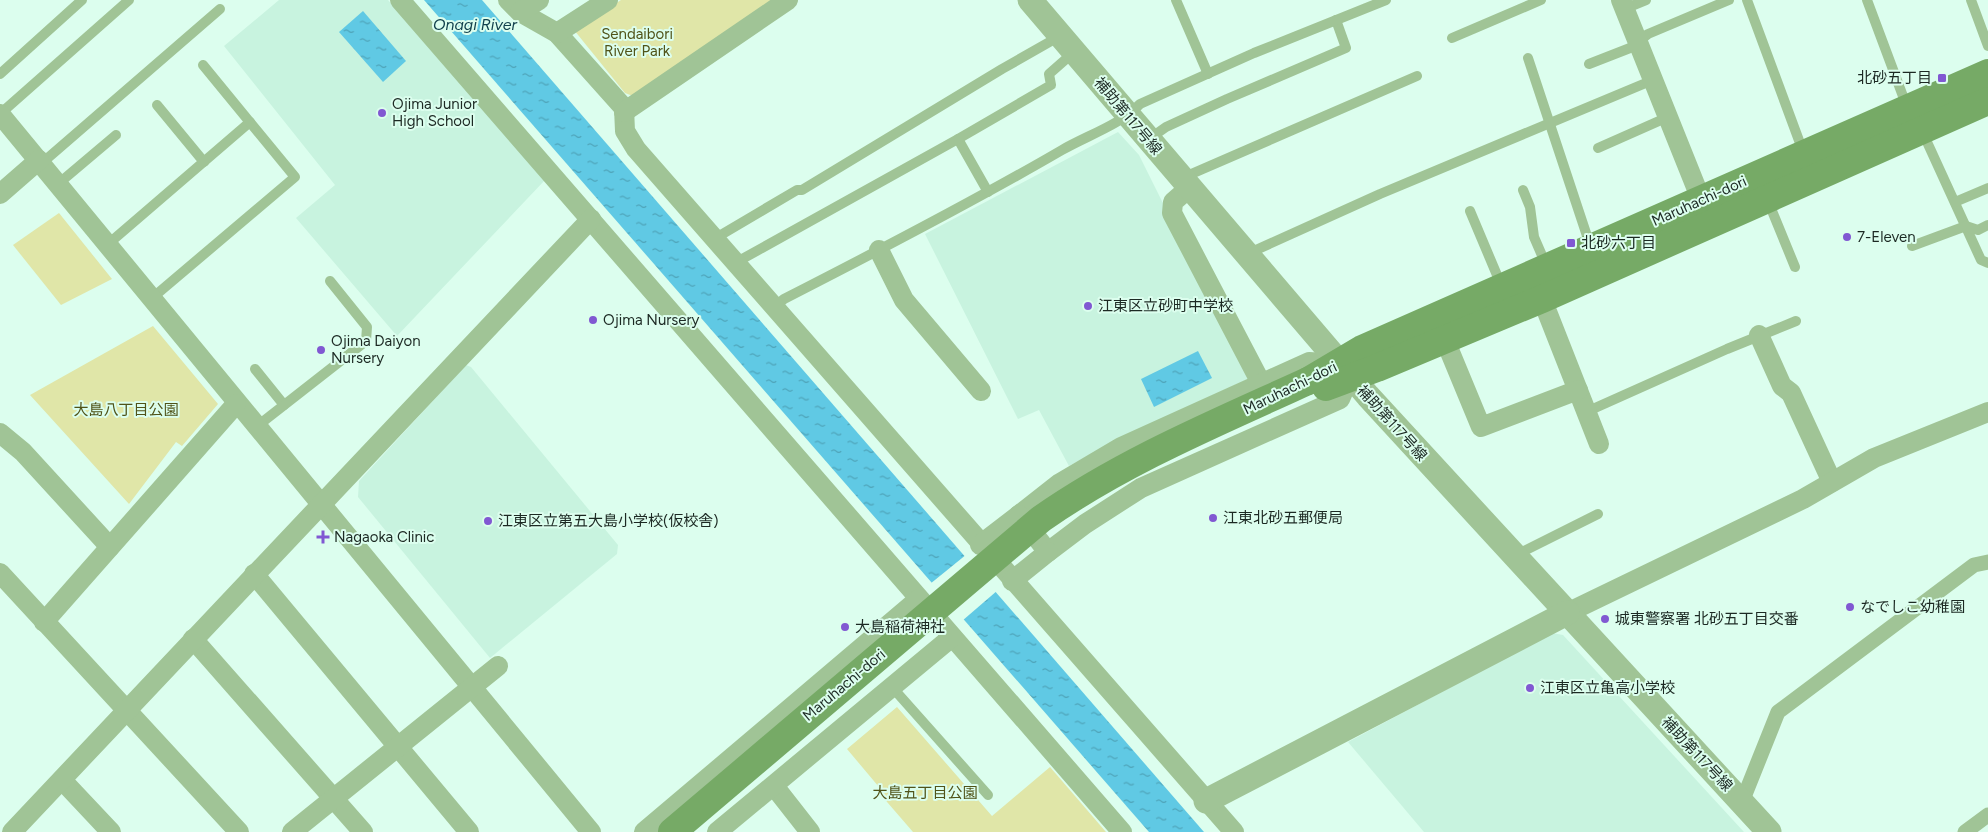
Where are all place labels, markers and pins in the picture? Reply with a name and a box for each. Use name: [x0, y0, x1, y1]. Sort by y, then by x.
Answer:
place label: 北砂五丁目: [1857, 69, 1932, 87]
marker: 北砂五丁目: [1936, 72, 1948, 84]
place label: Ojima Junior High School: [392, 95, 477, 130]
marker: Ojima Junior High School: [376, 107, 388, 119]
place label: 7-Eleven: [1857, 228, 1916, 246]
marker: 7-Eleven: [1841, 231, 1853, 243]
place label: 北砂六丁目: [1581, 234, 1656, 252]
marker: 北砂六丁目: [1565, 237, 1577, 249]
place label: 江東区立砂町中学校: [1098, 297, 1233, 315]
marker: 江東区立砂町中学校: [1082, 300, 1094, 312]
place label: Ojima Nursery: [603, 311, 700, 329]
marker: Ojima Nursery: [587, 314, 599, 326]
place label: Ojima Daiyon Nursery: [331, 332, 421, 367]
marker: Ojima Daiyon Nursery: [315, 344, 327, 356]
place label: 江東北砂五郵便局: [1223, 509, 1343, 527]
place label: 江東区立第五大島小学校(仮校舎): [498, 512, 719, 530]
marker: 江東北砂五郵便局: [1207, 512, 1219, 524]
marker: 江東区立第五大島小学校(仮校舎): [482, 515, 494, 527]
place label: Nagaoka Clinic: [334, 528, 434, 546]
marker: Nagaoka Clinic: [316, 530, 330, 544]
place label: なでしこ幼稚園: [1860, 598, 1965, 616]
marker: なでしこ幼稚園: [1844, 601, 1856, 613]
place label: 城東警察署 北砂五丁目交番: [1615, 610, 1799, 628]
marker: 城東警察署 北砂五丁目交番: [1599, 613, 1611, 625]
place label: 大島稲荷神社: [855, 618, 945, 636]
marker: 大島稲荷神社: [839, 621, 851, 633]
place label: 江東区立亀高小学校: [1540, 679, 1675, 697]
marker: 江東区立亀高小学校: [1524, 682, 1536, 694]

